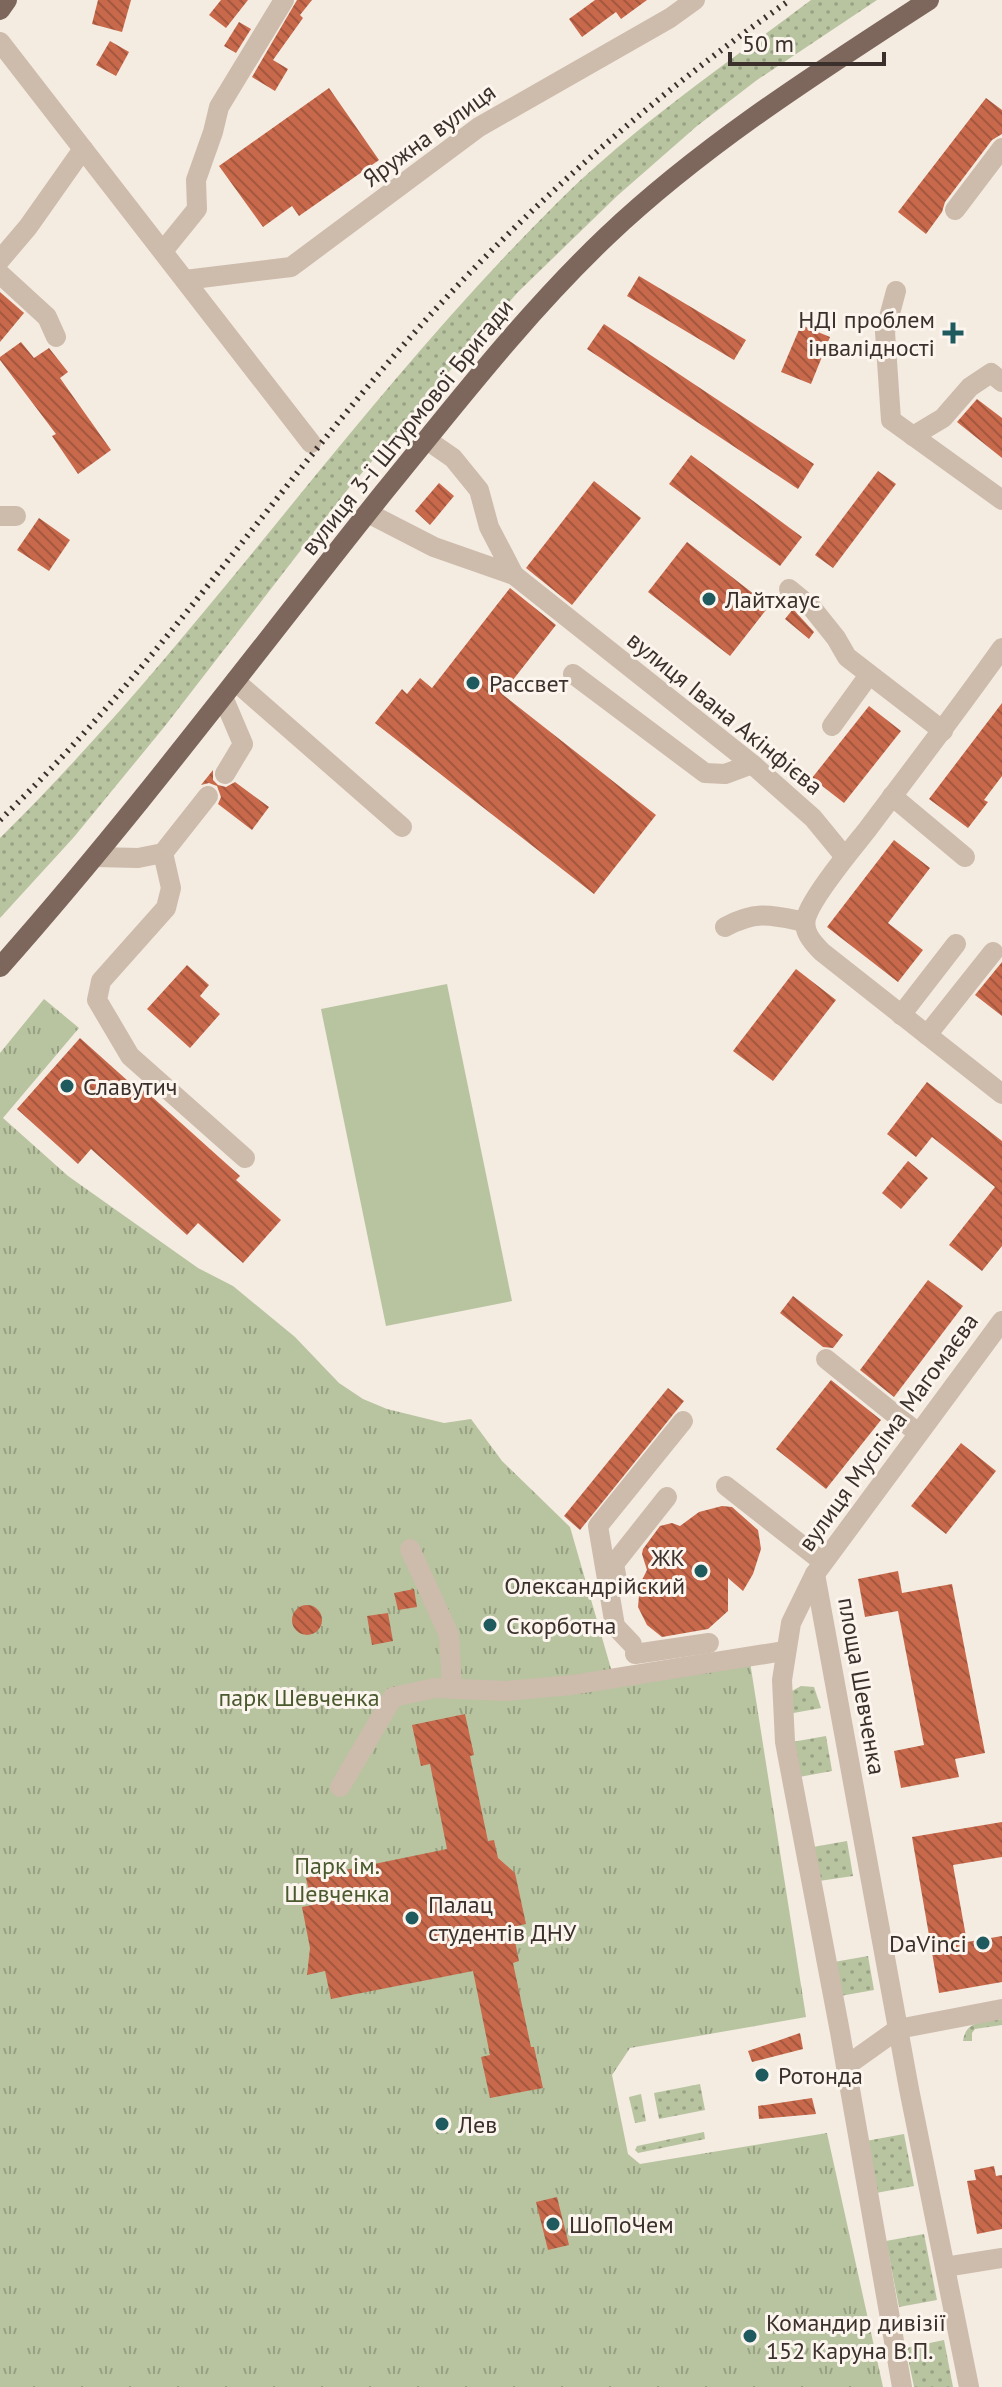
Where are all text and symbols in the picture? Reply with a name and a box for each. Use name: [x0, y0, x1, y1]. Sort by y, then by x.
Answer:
scale bar: [730, 16, 884, 66]
text: 50 m: [742, 28, 794, 59]
street label: Яружна вулиця: [356, 76, 502, 194]
street label: вулиця 3-ї Штурмової Бригади: [294, 293, 520, 561]
place label: НДІ проблем інвалідності: [798, 304, 935, 363]
marker: НДІ проблем інвалідності: [942, 322, 964, 344]
place label: Лайтхаус: [724, 584, 821, 615]
marker: Лайтхаус: [700, 590, 718, 608]
street label: вулиця Івана Акінфієва: [621, 624, 829, 802]
place label: Рассвет: [489, 668, 569, 699]
marker: Рассвет: [464, 674, 482, 692]
place label: Славутич: [83, 1071, 178, 1102]
marker: Славутич: [58, 1077, 76, 1095]
street label: вулиця Мусліма Магомаєва: [791, 1307, 985, 1557]
place label: ЖК Олександрійский: [504, 1542, 685, 1601]
marker: ЖК Олександрійский: [692, 1562, 710, 1580]
street label: площа Шевченка: [831, 1595, 893, 1777]
place label: Скорботна: [506, 1610, 617, 1641]
marker: Скорботна: [481, 1616, 499, 1634]
park label: парк Шевченка: [218, 1682, 380, 1713]
park label: Парк iм. Шевченка: [284, 1850, 390, 1909]
place label: Палац студентів ДНУ: [428, 1889, 577, 1948]
marker: Палац студентів ДНУ: [403, 1909, 421, 1927]
place label: DaVinci: [889, 1928, 967, 1959]
marker: DaVinci: [974, 1934, 992, 1952]
place label: Ротонда: [778, 2060, 863, 2091]
marker: Ротонда: [753, 2066, 771, 2084]
place label: Лев: [457, 2109, 497, 2140]
marker: Лев: [433, 2115, 451, 2133]
place label: ШоПоЧем: [569, 2209, 674, 2240]
marker: ШоПоЧем: [544, 2215, 562, 2233]
place label: Командир дивізії 152 Каруна В.П.: [766, 2307, 946, 2366]
marker: Командир дивізії 152 Каруна В.П.: [741, 2327, 759, 2345]

